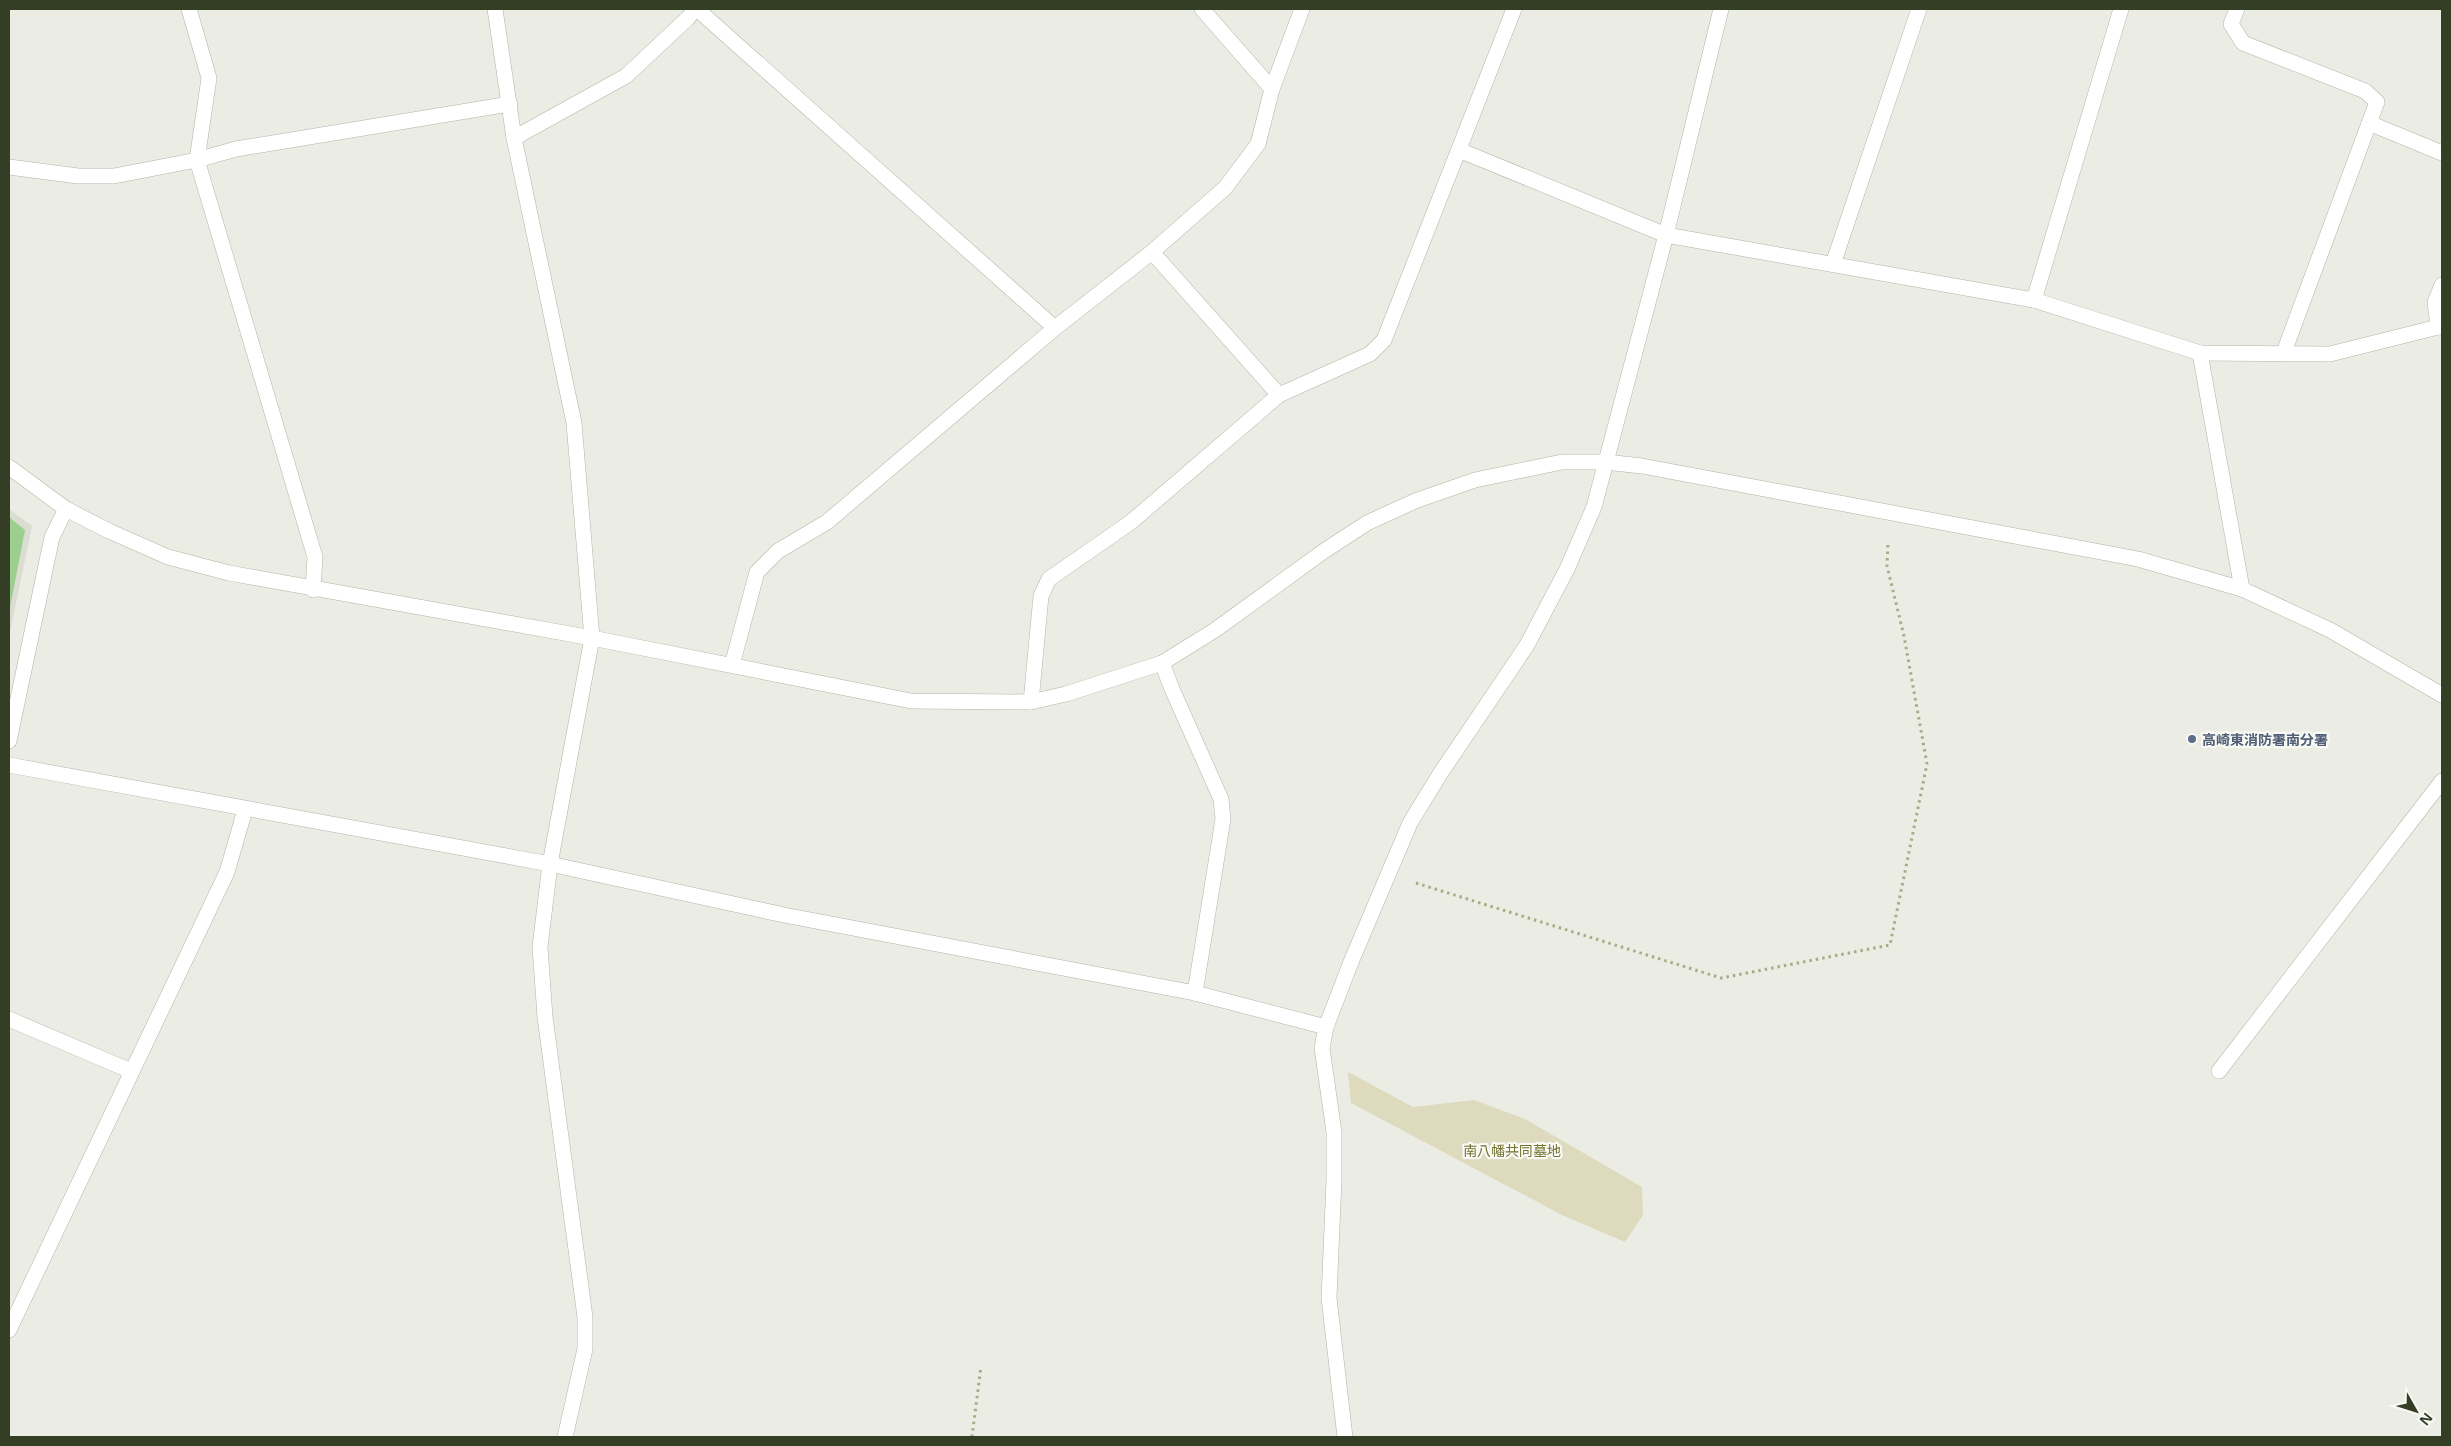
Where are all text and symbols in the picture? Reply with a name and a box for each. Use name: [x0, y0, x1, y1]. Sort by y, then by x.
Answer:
place label: 高崎東消防署南分署: [2202, 730, 2328, 749]
marker: 高崎東消防署南分署: [2186, 733, 2198, 745]
park label: 南八幡共同墓地: [1463, 1141, 1561, 1160]
north arrow: [2391, 1386, 2441, 1436]
text: N: [2416, 1409, 2437, 1430]

